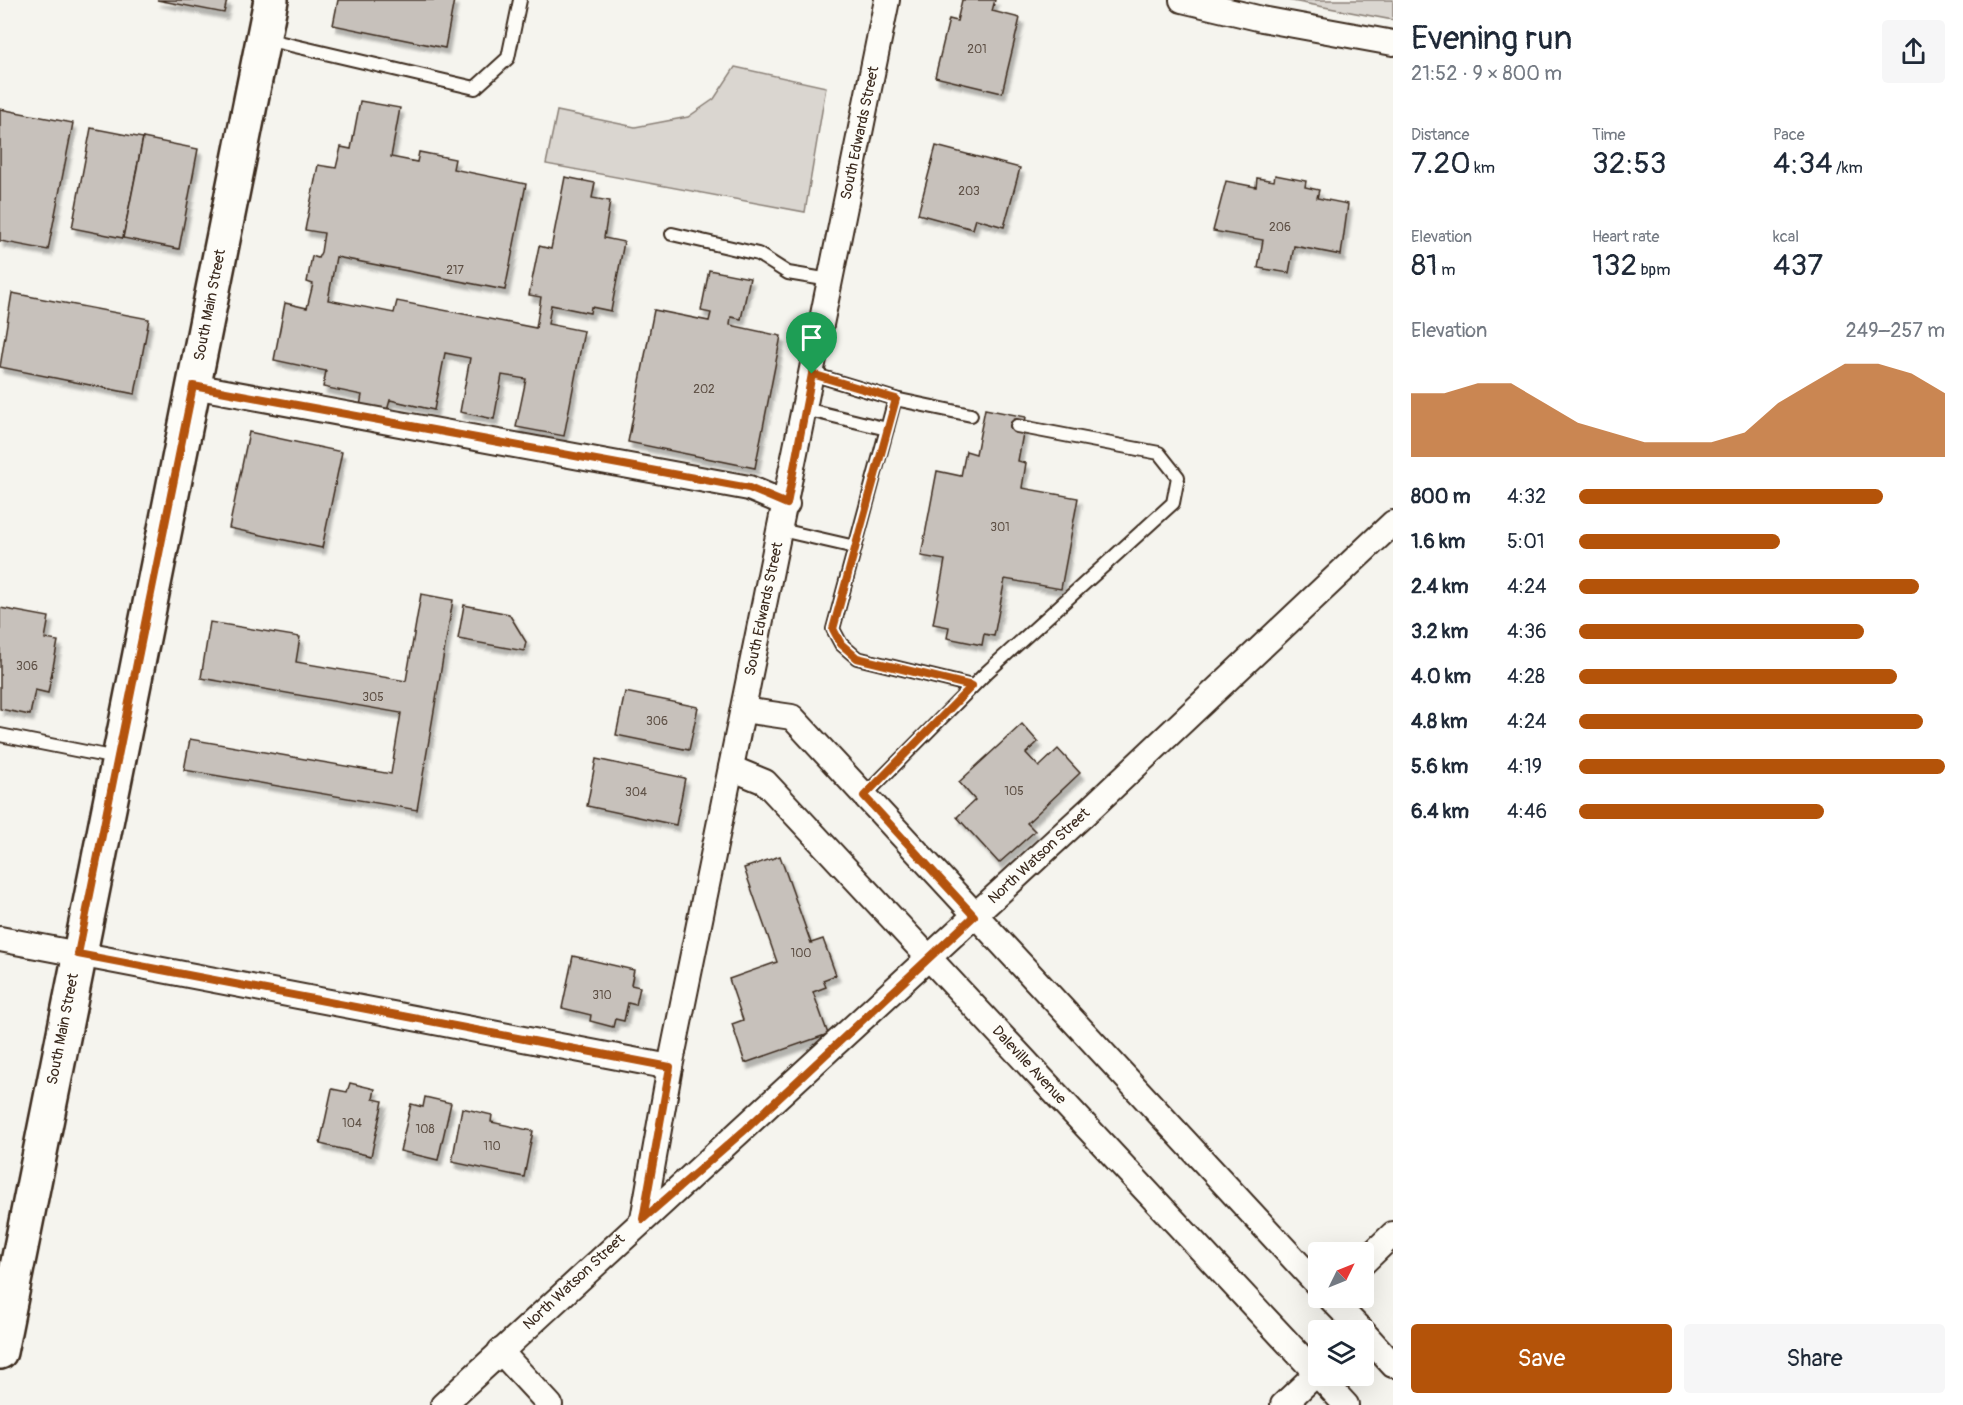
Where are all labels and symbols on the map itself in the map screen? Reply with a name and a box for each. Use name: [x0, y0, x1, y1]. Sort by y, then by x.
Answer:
house number: 201: [967, 42, 987, 57]
street label: South Edwards Street: [837, 64, 884, 201]
house number: 203: [958, 184, 980, 199]
house number: 206: [1269, 220, 1291, 235]
street label: South Main Street: [190, 247, 230, 362]
house number: 217: [446, 263, 465, 278]
pin: [786, 312, 837, 374]
house number: 202: [693, 382, 715, 397]
house number: 301: [990, 520, 1010, 535]
street label: South Edwards Street: [741, 540, 788, 677]
house number: 306: [16, 659, 38, 674]
house number: 305: [362, 690, 384, 705]
house number: 306: [646, 714, 668, 729]
house number: 105: [1004, 784, 1024, 799]
house number: 304: [625, 785, 647, 800]
street label: North Watson Street: [984, 803, 1095, 908]
house number: 100: [790, 946, 812, 961]
street label: South Main Street: [43, 971, 83, 1086]
house number: 310: [592, 988, 612, 1003]
street label: Daleville Avenue: [988, 1022, 1071, 1109]
house number: 104: [342, 1116, 362, 1131]
house number: 108: [416, 1122, 434, 1137]
house number: 110: [483, 1139, 501, 1154]
street label: North Watson Street: [519, 1229, 630, 1334]
north arrow: [1308, 1242, 1374, 1308]

